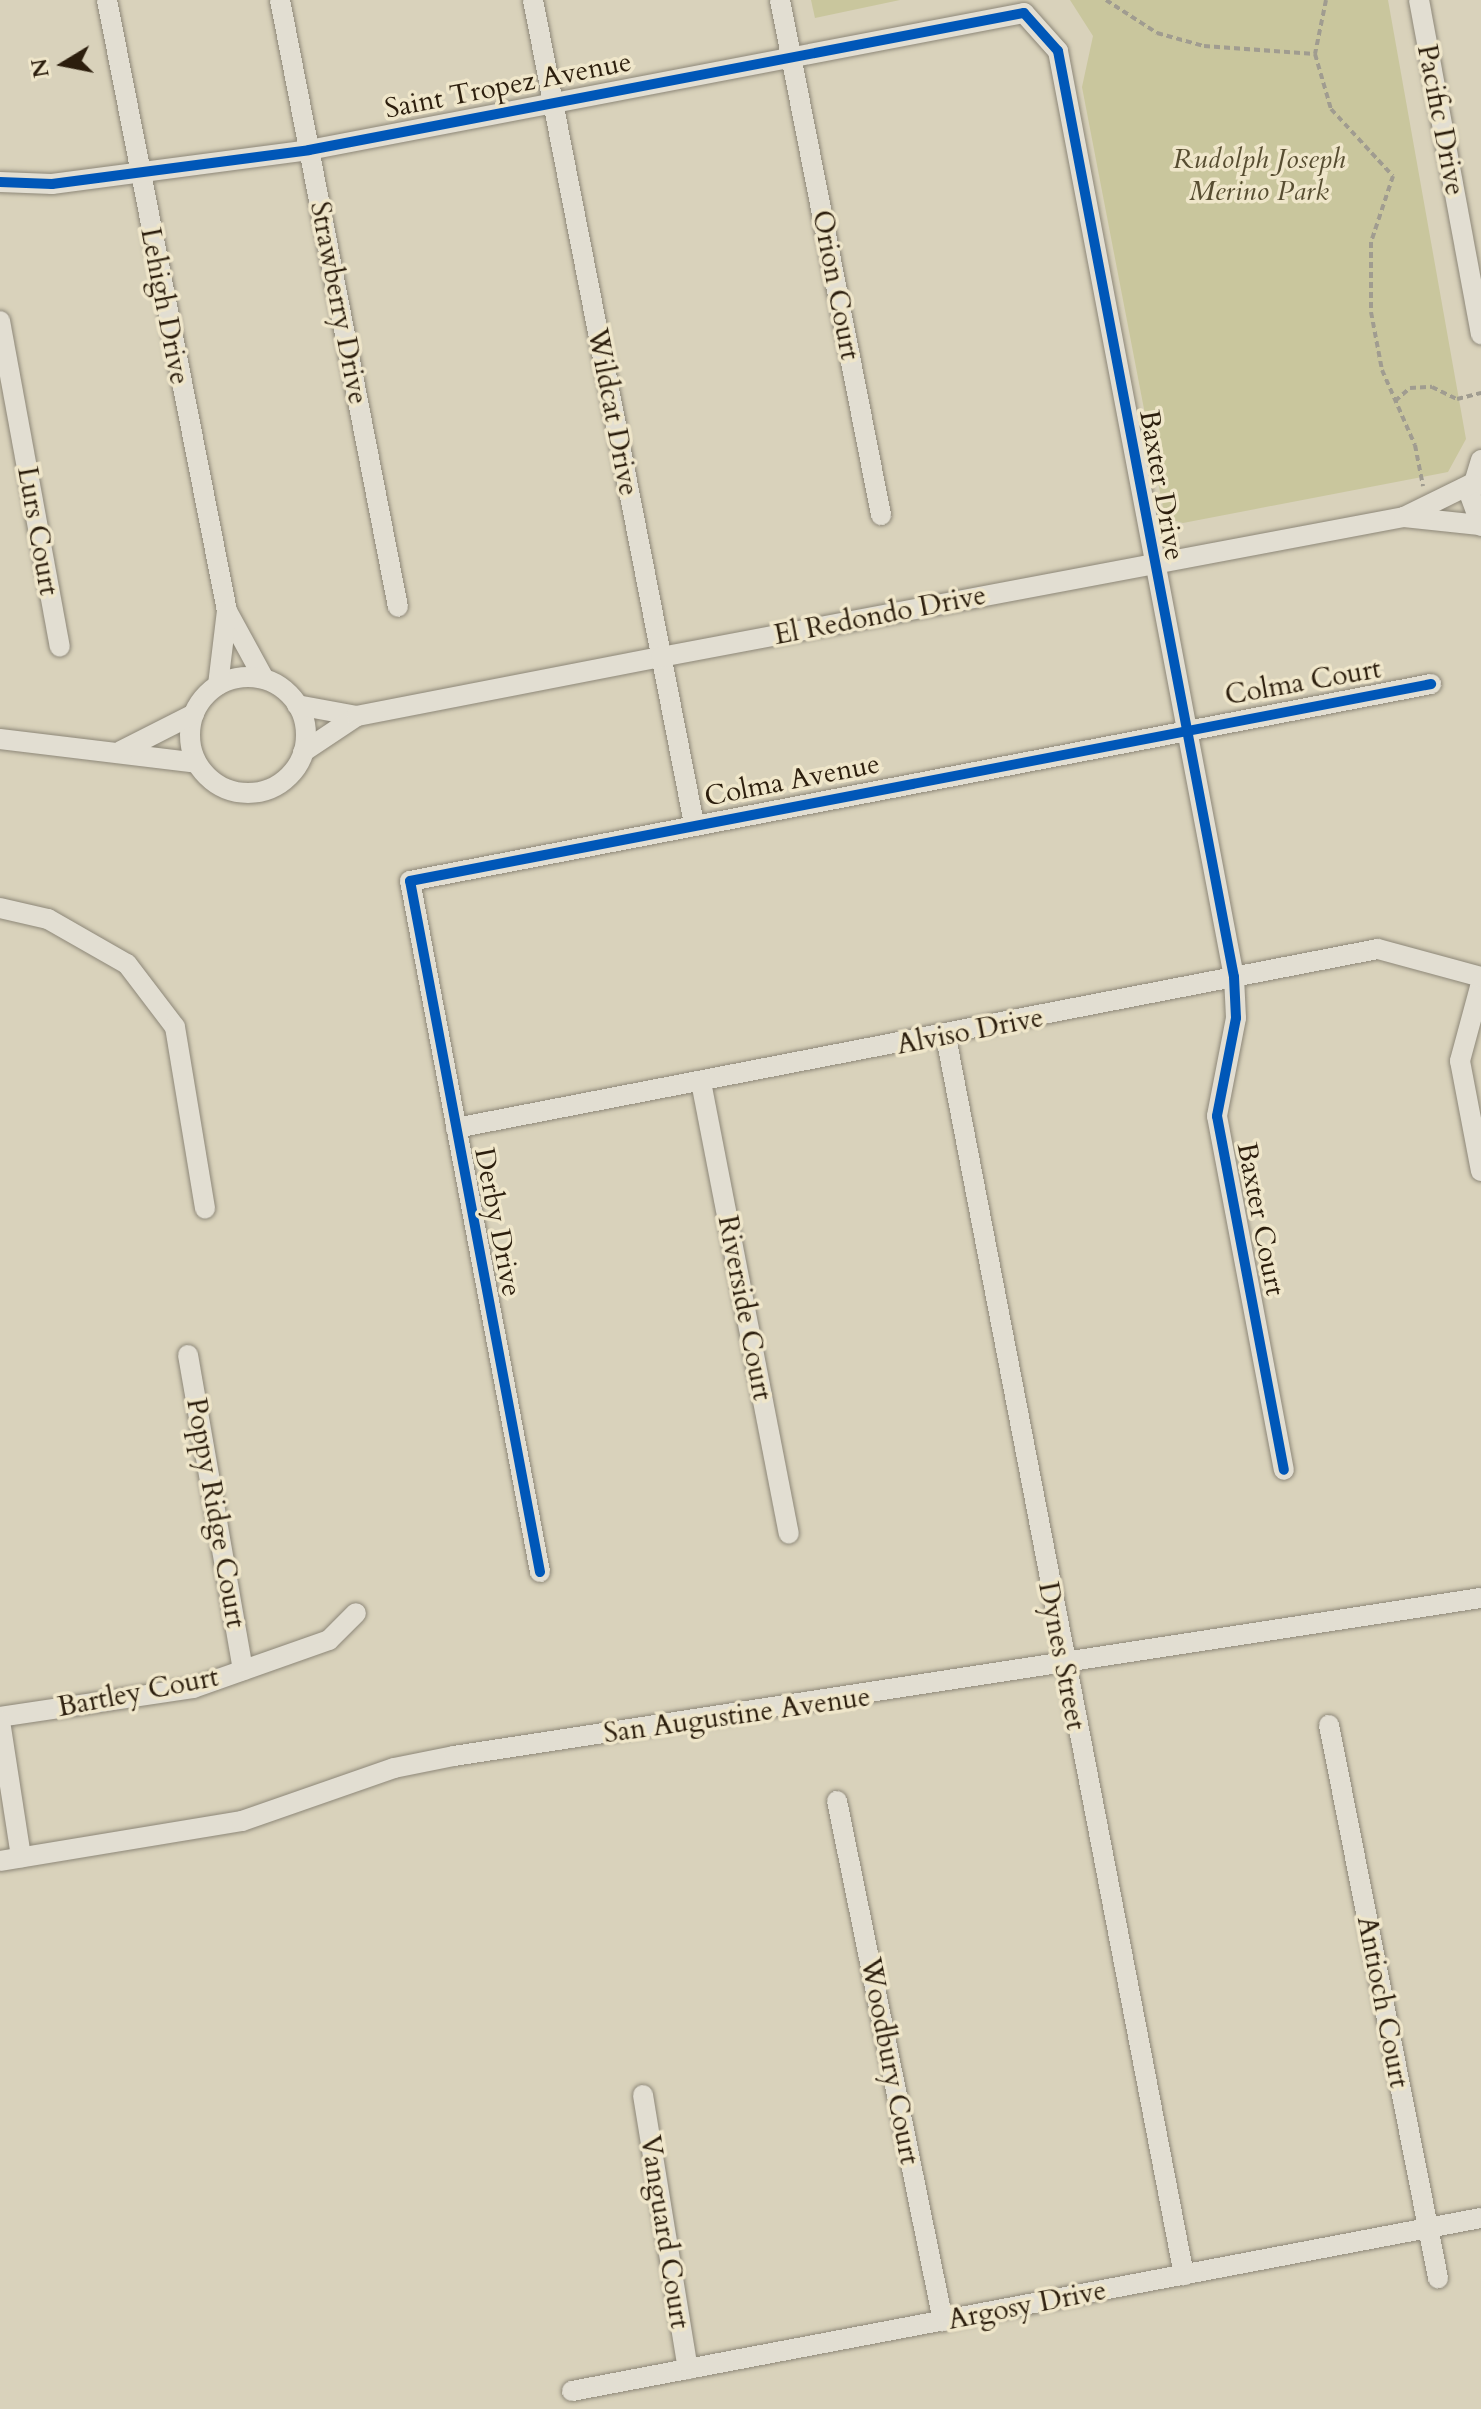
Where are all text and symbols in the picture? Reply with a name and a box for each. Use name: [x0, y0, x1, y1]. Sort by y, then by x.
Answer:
north arrow: [24, 24, 104, 104]
street label: Pacific Drive: [1410, 42, 1472, 198]
street label: Saint Tropez Avenue: [382, 45, 634, 125]
text: N: [24, 56, 57, 80]
park label: Rudolph Joseph Merino Park: [1173, 142, 1345, 208]
street label: Strawberry Drive: [303, 199, 375, 407]
street label: Orion Court: [805, 207, 867, 363]
street label: Lehigh Drive: [133, 225, 197, 387]
street label: Wildcat Drive: [580, 325, 646, 499]
street label: Baxter Drive: [1132, 407, 1192, 563]
street label: Lurs Court: [10, 464, 66, 598]
street label: El Redondo Drive: [771, 578, 989, 652]
street label: Colma Court: [1222, 652, 1384, 712]
street label: Colma Avenue: [702, 747, 882, 813]
street label: Alviso Drive: [894, 1000, 1046, 1062]
street label: Baxter Court: [1230, 1140, 1292, 1298]
street label: Derby Drive: [467, 1145, 529, 1299]
street label: Riverside Court: [711, 1213, 779, 1403]
street label: Poppy Ridge Court: [179, 1395, 253, 1631]
street label: Dynes Street: [1031, 1579, 1093, 1733]
street label: Bartley Court: [55, 1660, 221, 1724]
street label: San Augustine Avenue: [602, 1680, 872, 1750]
street label: Antioch Court: [1350, 1913, 1416, 2091]
street label: Woodbury Court: [853, 1955, 927, 2167]
street label: Vanguard Court: [633, 2133, 697, 2331]
street label: Argosy Drive: [945, 2273, 1109, 2337]

